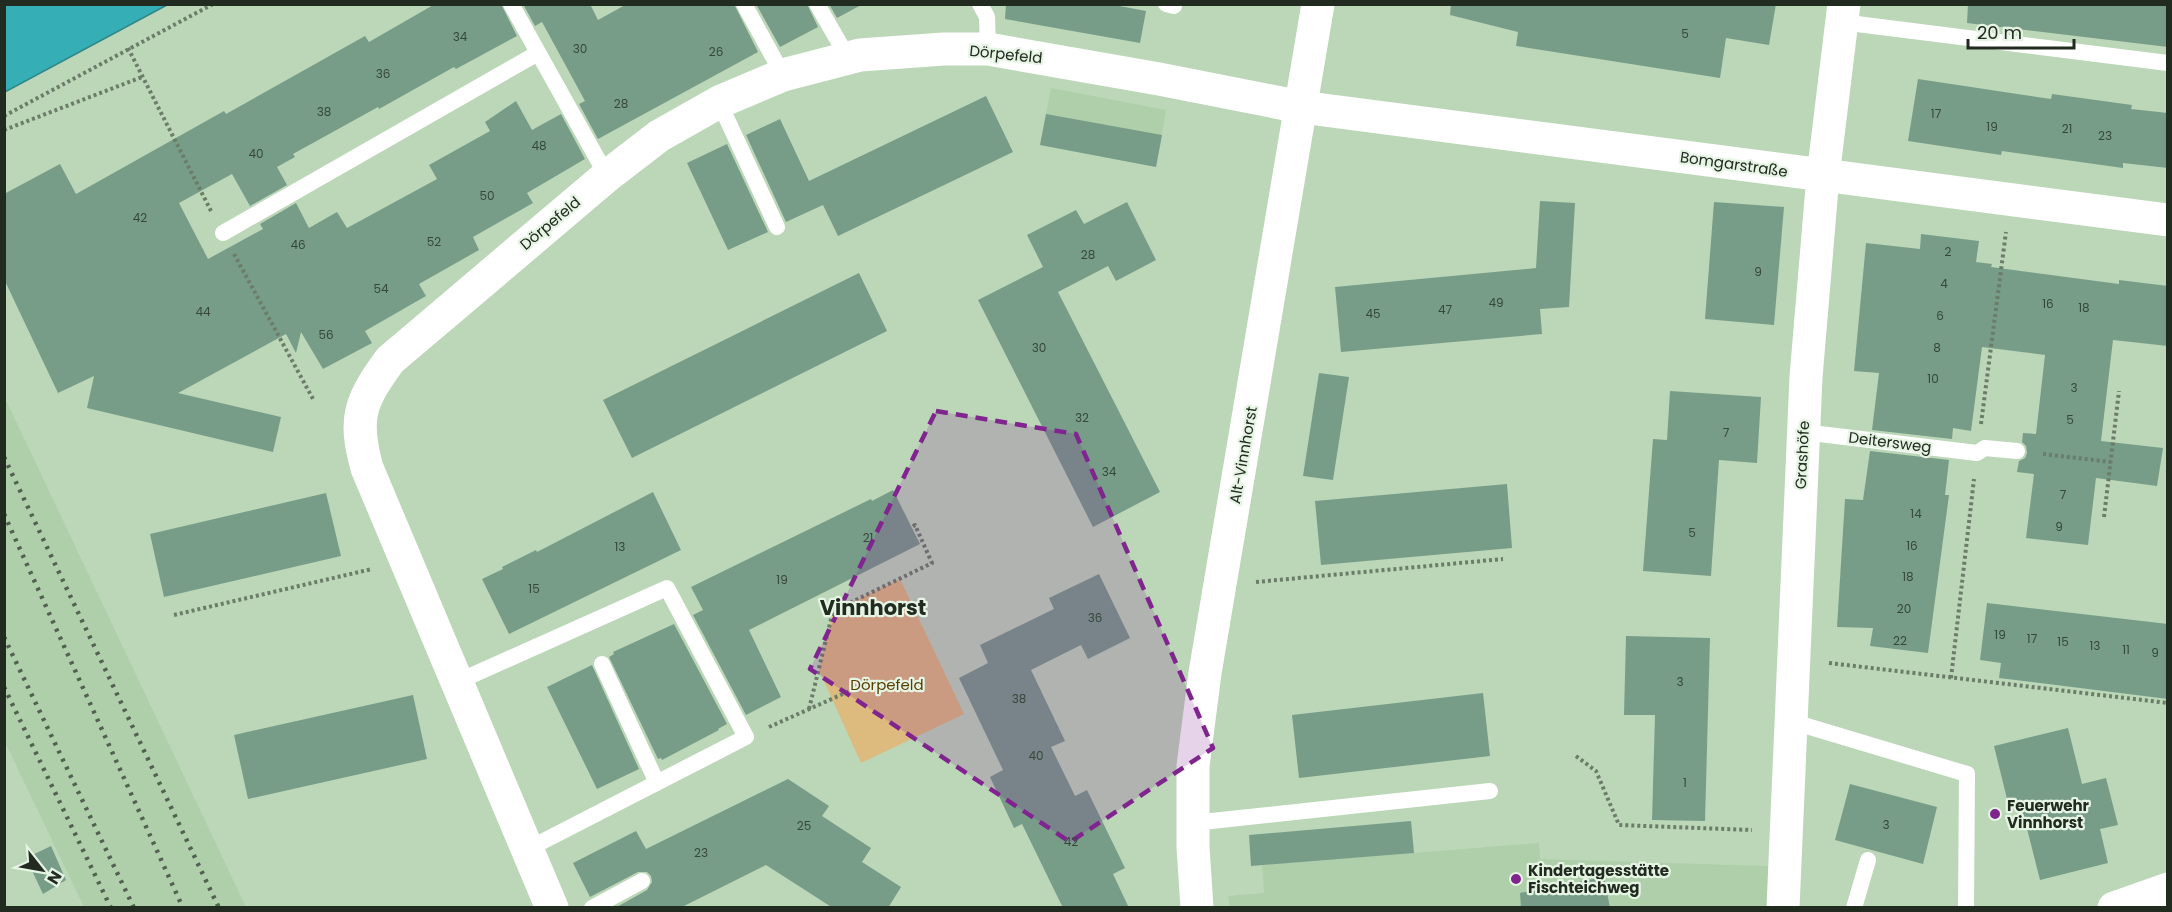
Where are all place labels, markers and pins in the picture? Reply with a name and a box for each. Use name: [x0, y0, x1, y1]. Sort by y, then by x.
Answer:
place label: Feuerwehr Vinnhorst: [2007, 795, 2090, 833]
marker: Feuerwehr Vinnhorst: [1988, 807, 2002, 821]
place label: Kindertagesstätte Fischteichweg: [1528, 860, 1669, 898]
marker: Kindertagesstätte Fischteichweg: [1509, 872, 1523, 886]

